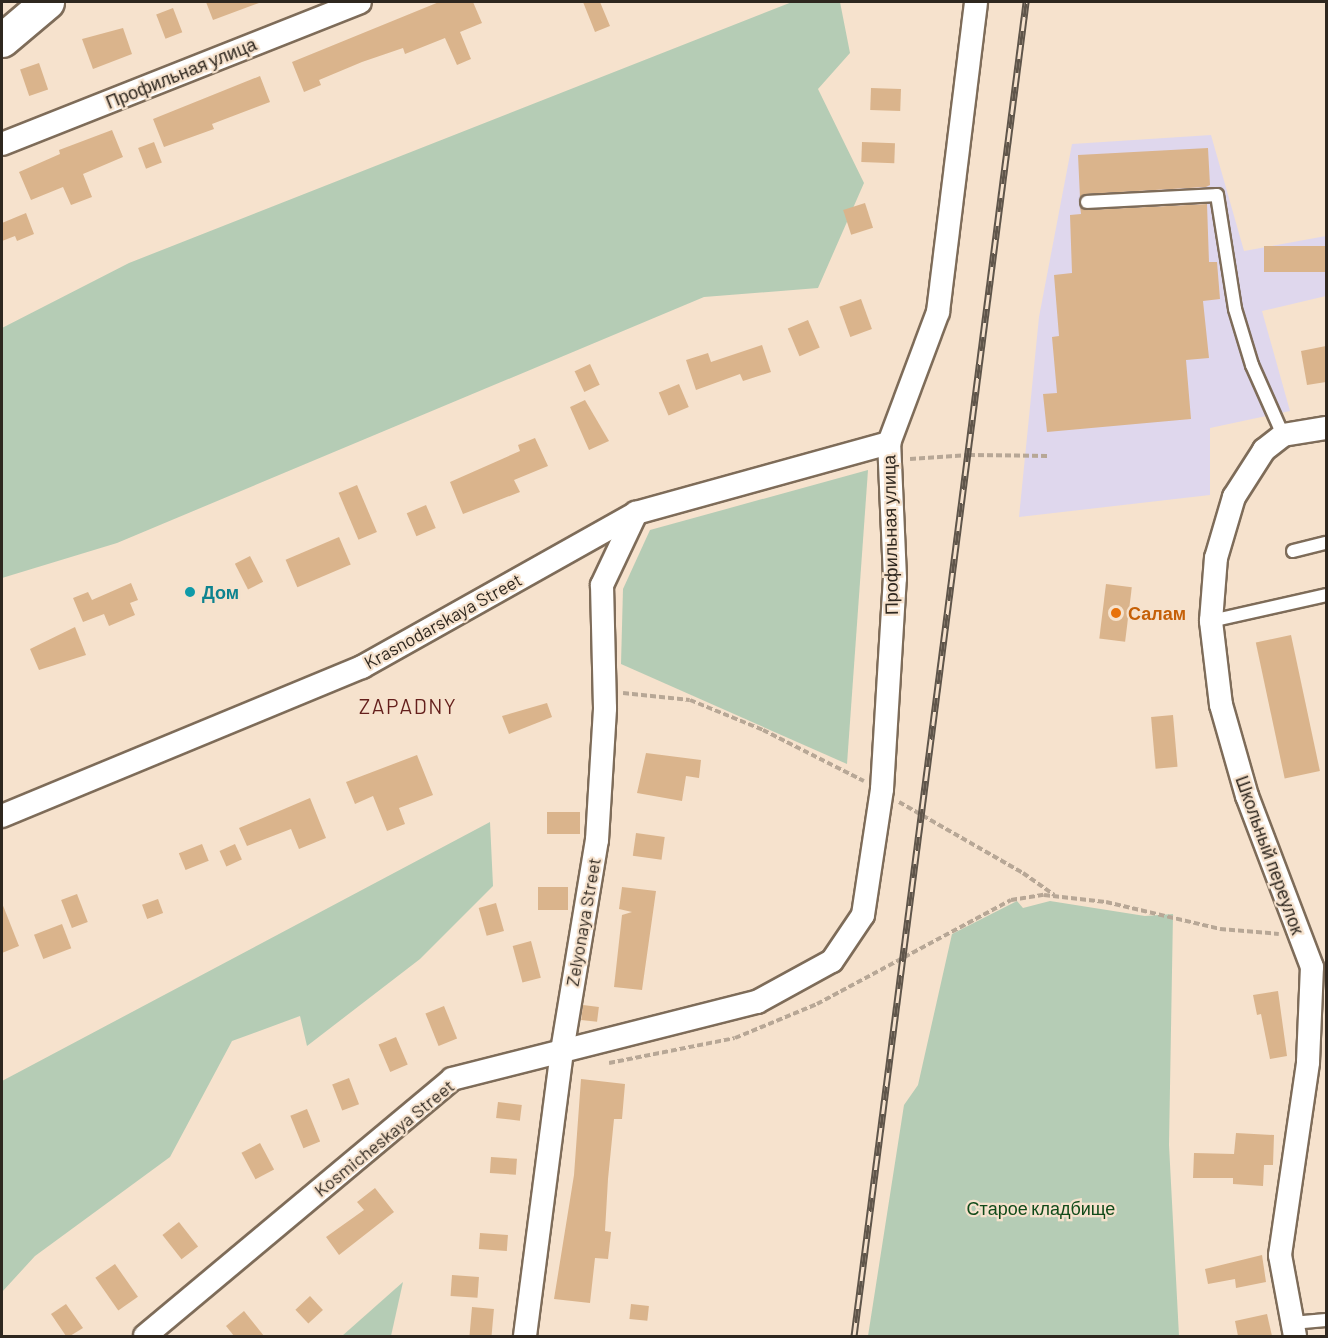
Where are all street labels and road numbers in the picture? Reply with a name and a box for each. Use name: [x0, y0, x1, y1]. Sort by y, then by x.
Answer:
street label: Профильная улица: [103, 33, 259, 113]
street label: Профильная улица: [878, 455, 902, 615]
street label: Krasnodarskaya Street: [360, 569, 526, 673]
street label: Школьный переулок: [1231, 773, 1309, 937]
street label: Zelyonaya Street: [561, 856, 605, 988]
street label: Kosmicheskaya Street: [310, 1075, 458, 1201]

